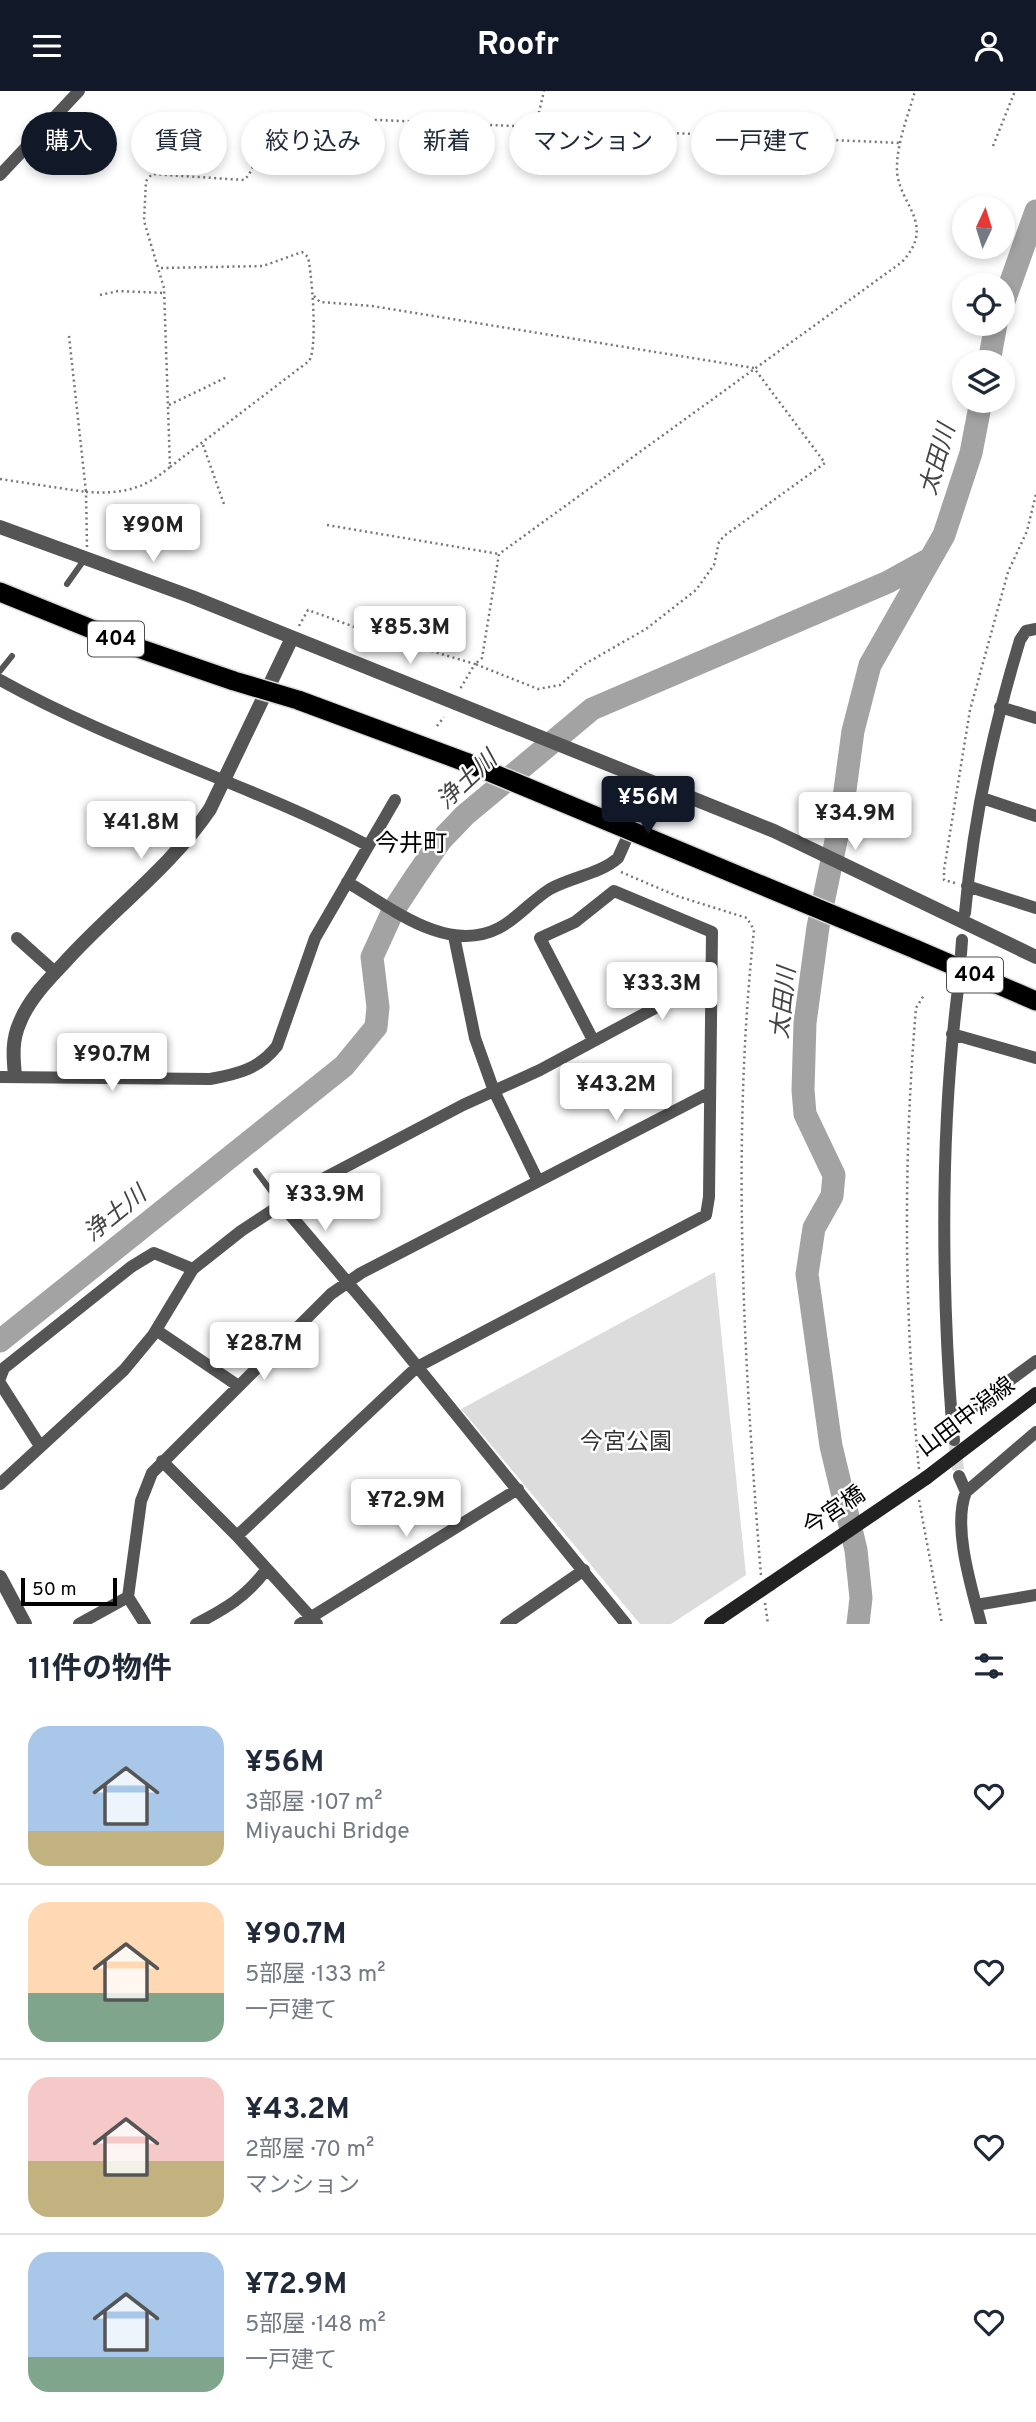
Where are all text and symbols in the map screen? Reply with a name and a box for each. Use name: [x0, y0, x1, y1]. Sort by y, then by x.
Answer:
text: Roofr: [477, 26, 559, 66]
icon: menu: [28, 27, 66, 65]
icon: person: [970, 27, 1008, 65]
chip: 購入: [21, 112, 117, 175]
chip: 賃貸: [131, 112, 227, 175]
chip: 絞り込み: [241, 112, 385, 175]
chip: 新着: [399, 112, 495, 175]
chip: マンション: [509, 112, 677, 175]
chip: 一戸建て: [691, 112, 835, 175]
north arrow: [952, 196, 1015, 259]
map controls: [952, 196, 1015, 413]
button: locate: [952, 273, 1015, 336]
button: layers: [952, 350, 1015, 413]
water label: 太田川: [915, 418, 964, 499]
pin: ¥90M: [112, 505, 194, 564]
text: ¥90M: [122, 512, 184, 541]
pin: ¥85.3M: [353, 607, 467, 666]
text: ¥85.3M: [370, 614, 450, 643]
road number: 404: [88, 621, 144, 657]
water label: 浄土川: [431, 743, 507, 817]
pin: ¥56M: [607, 777, 689, 836]
text: ¥56M: [618, 784, 678, 813]
pin: ¥34.9M: [798, 793, 912, 852]
text: ¥34.9M: [815, 800, 895, 829]
pin: ¥41.8M: [84, 801, 198, 861]
text: ¥41.8M: [103, 809, 179, 838]
district label: 今井町: [375, 830, 447, 860]
road number: 404: [947, 957, 1003, 993]
pin: ¥33.3M: [605, 963, 719, 1022]
water label: 太田川: [766, 963, 804, 1040]
text: ¥33.3M: [623, 970, 701, 999]
pin: ¥90.7M: [55, 1033, 169, 1093]
text: ¥90.7M: [73, 1041, 151, 1070]
pin: ¥43.2M: [559, 1063, 673, 1123]
text: ¥43.2M: [576, 1071, 656, 1100]
pin: ¥33.9M: [268, 1173, 382, 1233]
water label: 浄土川: [79, 1179, 156, 1249]
text: ¥33.9M: [285, 1181, 365, 1210]
pin: ¥28.7M: [207, 1323, 321, 1382]
text: ¥28.7M: [226, 1330, 302, 1359]
street label: 山田中潟線: [912, 1372, 1022, 1464]
park label: 今宮公園: [580, 1429, 672, 1458]
pin: ¥72.9M: [349, 1479, 463, 1539]
street label: 今宮橋: [798, 1481, 872, 1543]
text: ¥72.9M: [367, 1487, 445, 1516]
scale bar: [21, 1575, 117, 1607]
text: 50 m: [32, 1578, 77, 1602]
icon: filters: [970, 1647, 1008, 1685]
text: 11件の物件: [28, 1652, 172, 1689]
text: ¥56M: [245, 1745, 324, 1782]
icon: home: [84, 1754, 168, 1838]
icon: heart: [970, 1777, 1008, 1815]
text: 3部屋 · 107 m²: [245, 1789, 383, 1818]
text: Miyauchi Bridge: [245, 1818, 410, 1847]
text: ¥90.7M: [245, 1917, 347, 1954]
icon: home: [84, 1930, 168, 2014]
icon: heart: [970, 1953, 1008, 1991]
text: 5部屋 · 133 m²: [245, 1961, 386, 1990]
text: 一戸建て: [245, 1997, 337, 2026]
text: ¥43.2M: [245, 2092, 350, 2129]
icon: home: [84, 2105, 168, 2189]
icon: heart: [970, 2128, 1008, 2166]
text: 2部屋 · 70 m²: [245, 2136, 374, 2165]
text: マンション: [245, 2172, 360, 2201]
text: ¥72.9M: [245, 2267, 347, 2304]
icon: home: [84, 2280, 168, 2364]
icon: heart: [970, 2303, 1008, 2341]
text: 5部屋 · 148 m²: [245, 2311, 386, 2340]
text: 一戸建て: [245, 2347, 337, 2376]

